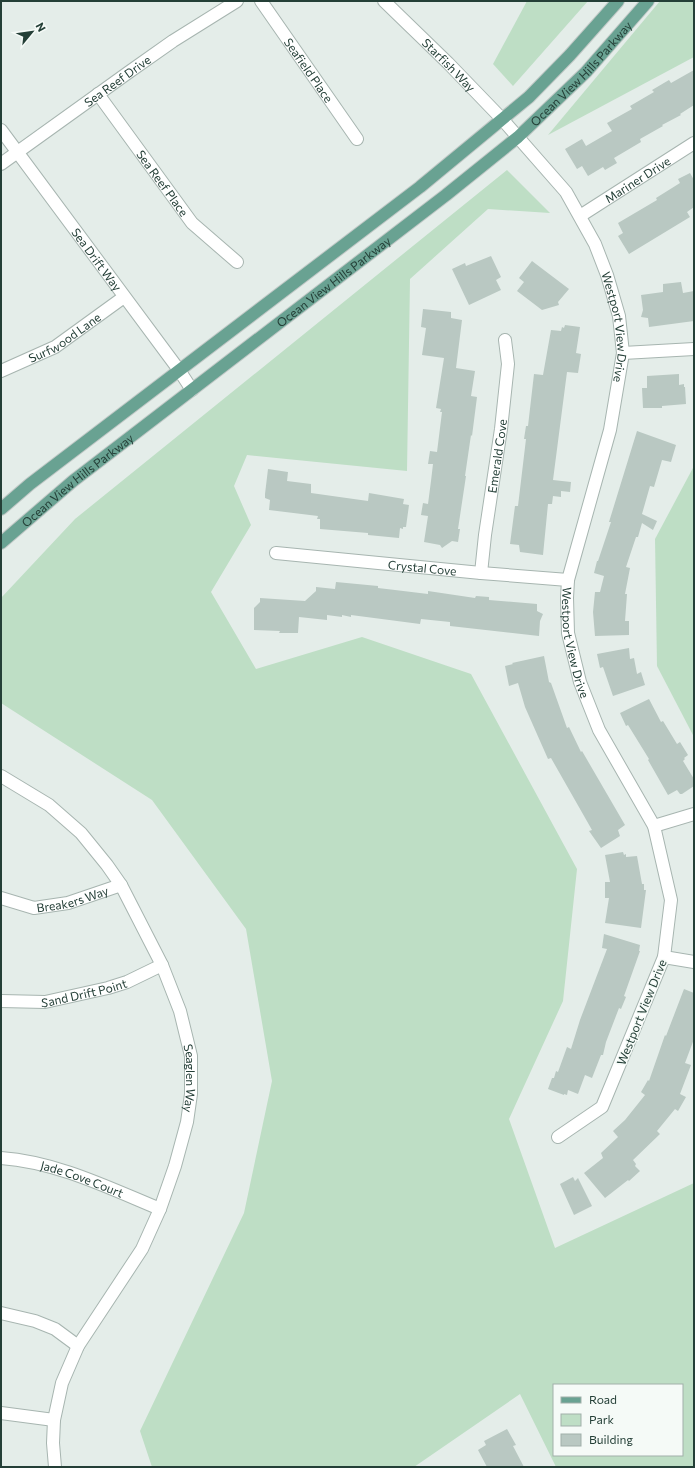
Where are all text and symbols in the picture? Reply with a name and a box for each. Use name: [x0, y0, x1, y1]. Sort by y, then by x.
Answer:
north arrow: [12, 12, 52, 52]
street label: Ocean View Hills Parkway: [527, 18, 634, 129]
text: N: [33, 20, 49, 34]
street label: Seafield Place: [282, 35, 336, 105]
street label: Starfish Way: [420, 35, 478, 94]
street label: Sea Reef Drive: [81, 52, 153, 109]
street label: Sea Reef Place: [134, 147, 192, 219]
street label: Mariner Drive: [602, 153, 673, 205]
street label: Sea Drift Way: [69, 225, 125, 293]
street label: Ocean View Hills Parkway: [273, 233, 393, 330]
street label: Westport View Drive: [599, 270, 630, 384]
street label: Surfwood Lane: [26, 309, 103, 365]
street label: Emerald Cove: [484, 418, 509, 494]
street label: Ocean View Hills Parkway: [18, 430, 136, 529]
street label: Crystal Cove: [387, 557, 457, 578]
street label: Westport View Drive: [560, 587, 593, 700]
street label: Breakers Way: [36, 883, 110, 915]
street label: Westport View Drive: [613, 957, 669, 1067]
street label: Sand Drift Point: [41, 976, 129, 1009]
street label: Seaglen Way: [181, 1042, 199, 1113]
street label: Jade Cove Court: [39, 1158, 126, 1200]
legend: [553, 1384, 683, 1456]
text: Road: [589, 1392, 617, 1406]
text: Park: [589, 1412, 615, 1426]
text: Building: [589, 1432, 633, 1446]

